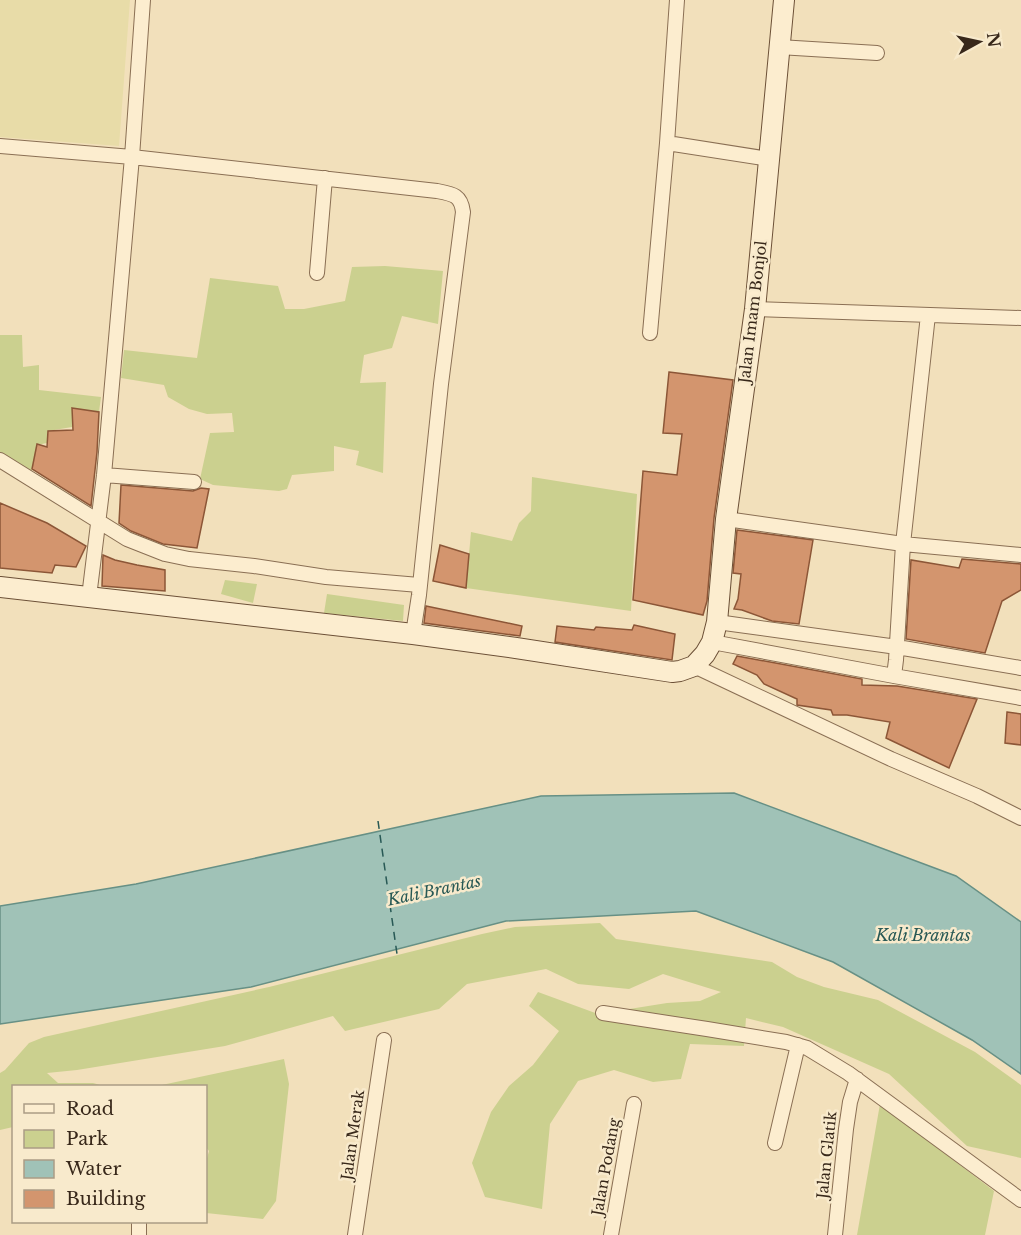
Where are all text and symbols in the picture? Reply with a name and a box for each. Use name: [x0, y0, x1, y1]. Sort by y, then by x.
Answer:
north arrow: [949, 12, 1009, 72]
text: N: [983, 31, 1005, 49]
street label: Jalan Imam Bonjol: [734, 239, 771, 386]
water label: Kali Brantas: [384, 870, 483, 910]
water label: Kali Brantas: [874, 925, 971, 945]
legend: [12, 1085, 207, 1223]
street label: Jalan Merak: [336, 1088, 368, 1183]
text: Road: [66, 1098, 114, 1120]
street label: Jalan Glatik: [812, 1110, 841, 1202]
street label: Jalan Podang: [587, 1116, 624, 1219]
text: Park: [66, 1128, 108, 1150]
text: Water: [65, 1158, 122, 1180]
text: Building: [66, 1188, 145, 1210]

